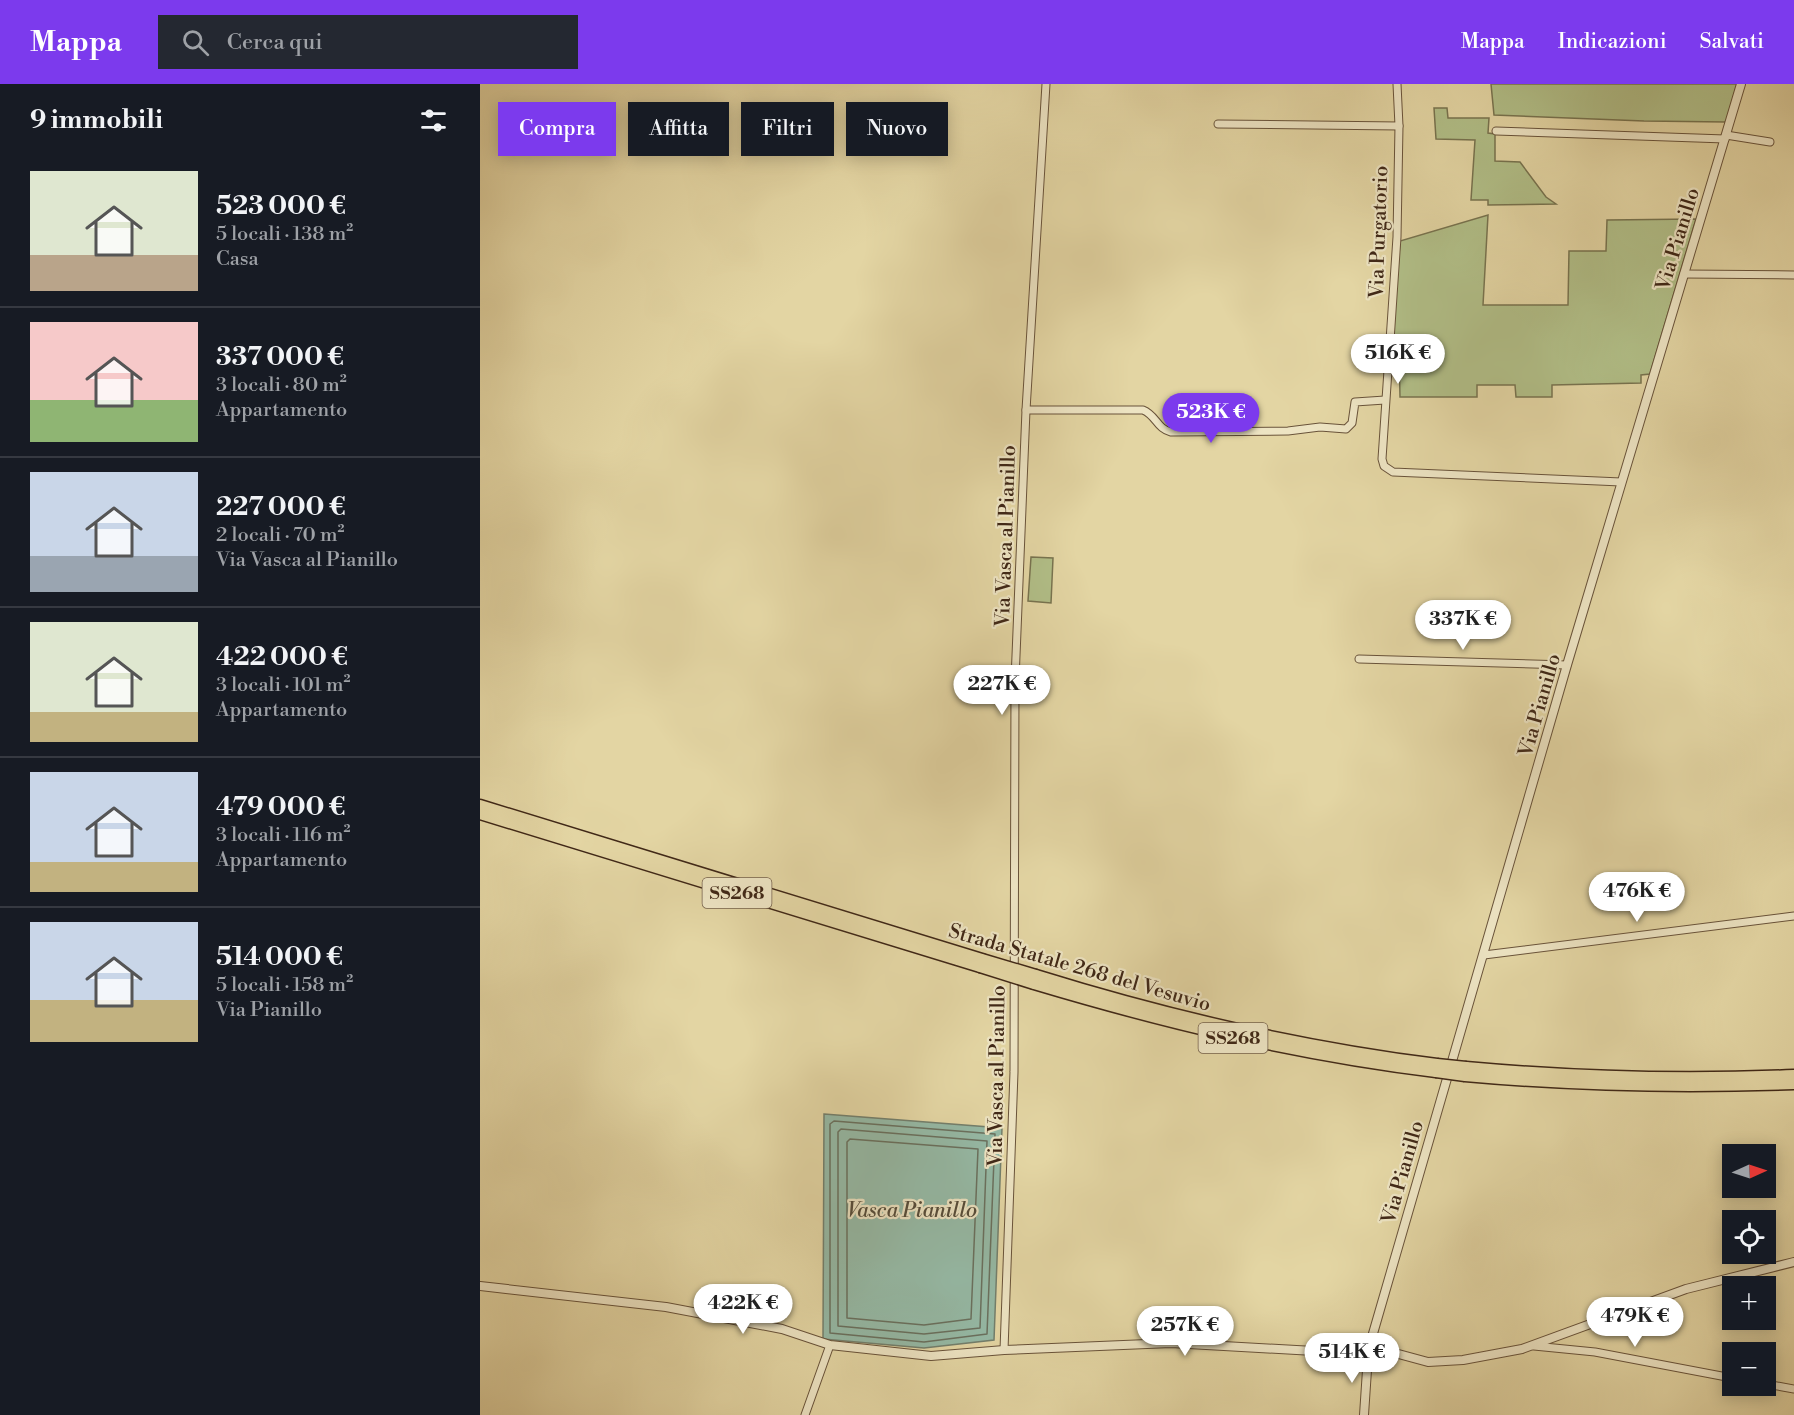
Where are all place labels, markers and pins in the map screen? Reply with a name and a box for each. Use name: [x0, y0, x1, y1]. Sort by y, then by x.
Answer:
pin: 516K €: [1349, 334, 1447, 385]
pin: 523K €: [1162, 393, 1260, 444]
pin: 337K €: [1414, 600, 1512, 651]
pin: 227K €: [953, 665, 1051, 716]
pin: 476K €: [1588, 872, 1686, 923]
pin: 422K €: [694, 1284, 792, 1335]
pin: 479K €: [1586, 1297, 1684, 1348]
pin: 257K €: [1136, 1306, 1234, 1357]
pin: 514K €: [1303, 1333, 1401, 1384]

